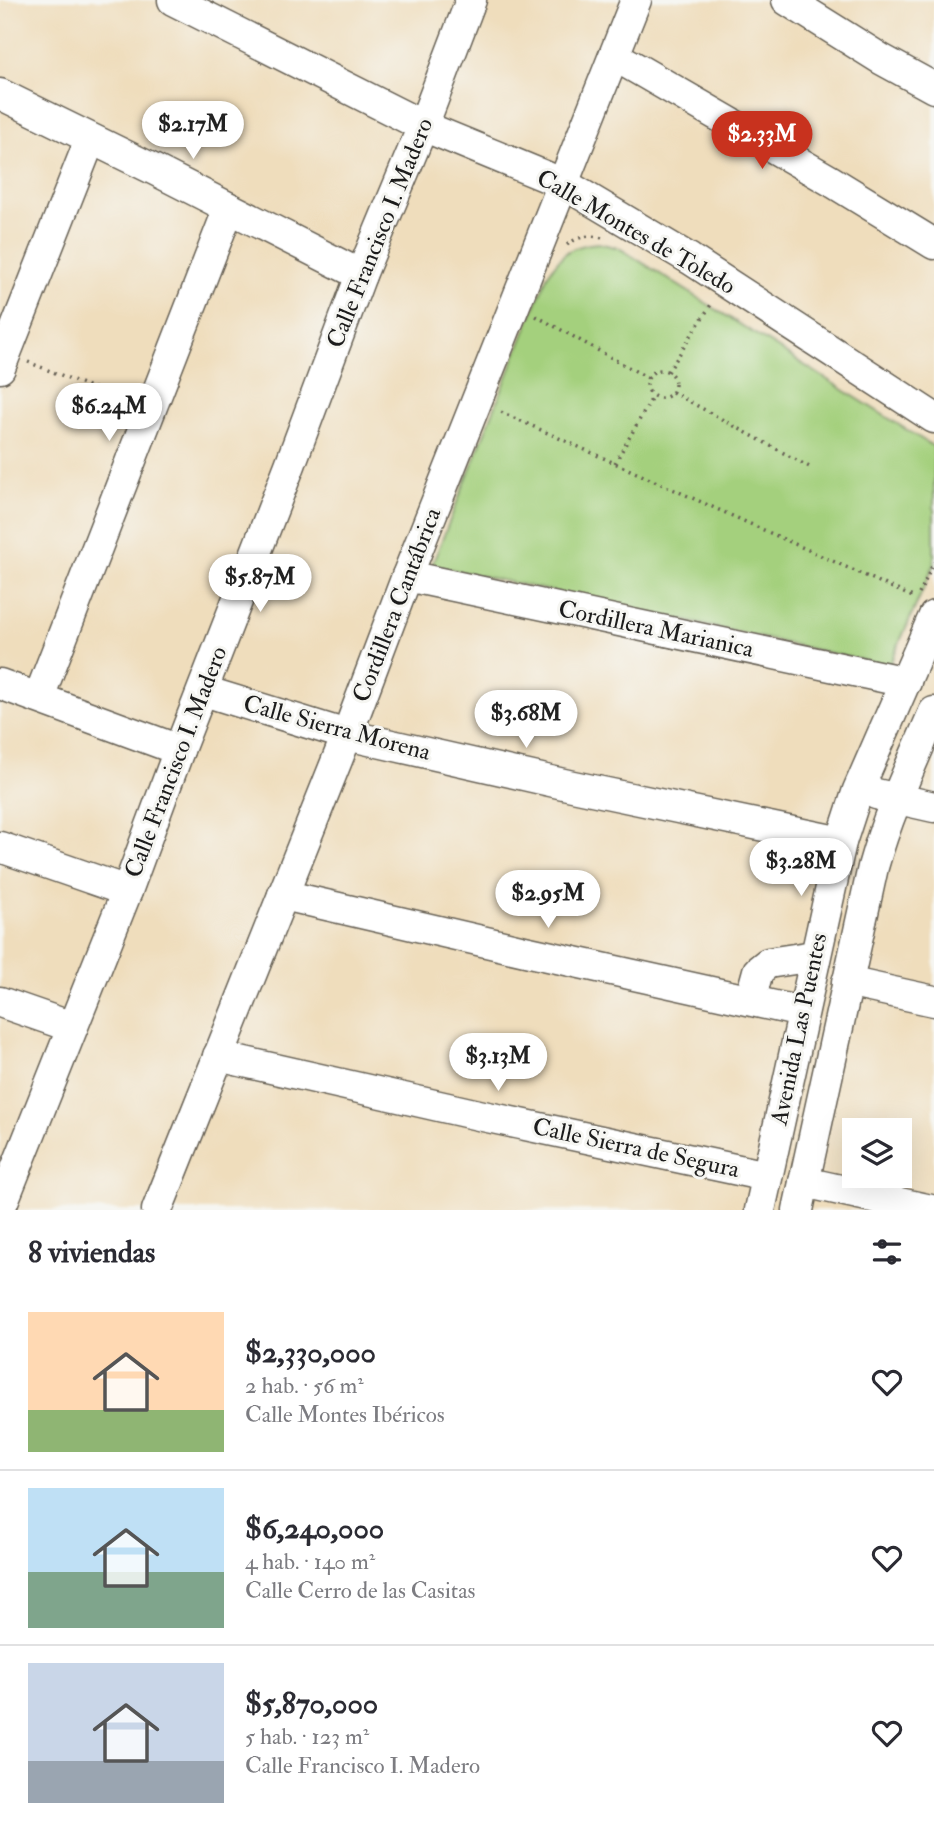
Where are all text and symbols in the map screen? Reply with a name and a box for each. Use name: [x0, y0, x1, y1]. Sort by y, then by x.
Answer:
pin: $2.17M: [136, 102, 250, 161]
text: $2.17M: [158, 109, 228, 138]
pin: $2.33M: [705, 111, 819, 171]
street label: Calle Francisco I. Madero: [320, 113, 440, 353]
text: $2.33M: [727, 119, 797, 148]
street label: Calle Montes de Toledo: [531, 162, 741, 302]
pin: $6.24M: [52, 384, 166, 443]
text: $6.24M: [71, 391, 147, 420]
street label: Cordillera Cantábrica: [346, 502, 449, 707]
pin: $5.87M: [203, 554, 317, 614]
text: $5.87M: [225, 562, 295, 591]
street label: Cordillera Marianica: [556, 593, 757, 665]
street label: Calle Francisco I. Madero: [118, 642, 234, 882]
street label: Calle Sierra Morena: [240, 688, 435, 768]
pin: $3.68M: [469, 690, 583, 750]
text: $3.68M: [491, 698, 561, 727]
pin: $3.28M: [744, 838, 858, 898]
text: $3.28M: [765, 846, 837, 875]
pin: $2.95M: [491, 870, 605, 930]
text: $2.95M: [511, 878, 585, 907]
street label: Avenida Las Puentes: [763, 930, 834, 1129]
pin: $3.13M: [441, 1034, 555, 1093]
text: $3.13M: [465, 1041, 531, 1070]
street label: Calle Sierra de Segura: [530, 1111, 743, 1185]
map controls: [842, 1118, 912, 1188]
button: layers: [842, 1118, 912, 1188]
icon: filters: [868, 1233, 906, 1271]
text: 8 viviendas: [28, 1234, 155, 1271]
text: $2,330,000: [245, 1334, 376, 1371]
icon: home: [84, 1340, 168, 1424]
icon: heart: [868, 1363, 906, 1401]
text: 2 hab. · 56 m²: [245, 1371, 364, 1400]
text: Calle Montes Ibéricos: [245, 1400, 445, 1429]
text: $6,240,000: [245, 1510, 384, 1547]
icon: home: [84, 1516, 168, 1600]
icon: heart: [868, 1539, 906, 1577]
text: 4 hab. · 140 m²: [245, 1547, 375, 1576]
text: Calle Cerro de las Casitas: [245, 1576, 476, 1605]
text: $5,870,000: [245, 1685, 378, 1722]
icon: home: [84, 1691, 168, 1775]
icon: heart: [868, 1714, 906, 1752]
text: 5 hab. · 123 m²: [245, 1722, 369, 1751]
text: Calle Francisco I. Madero: [245, 1751, 480, 1780]

